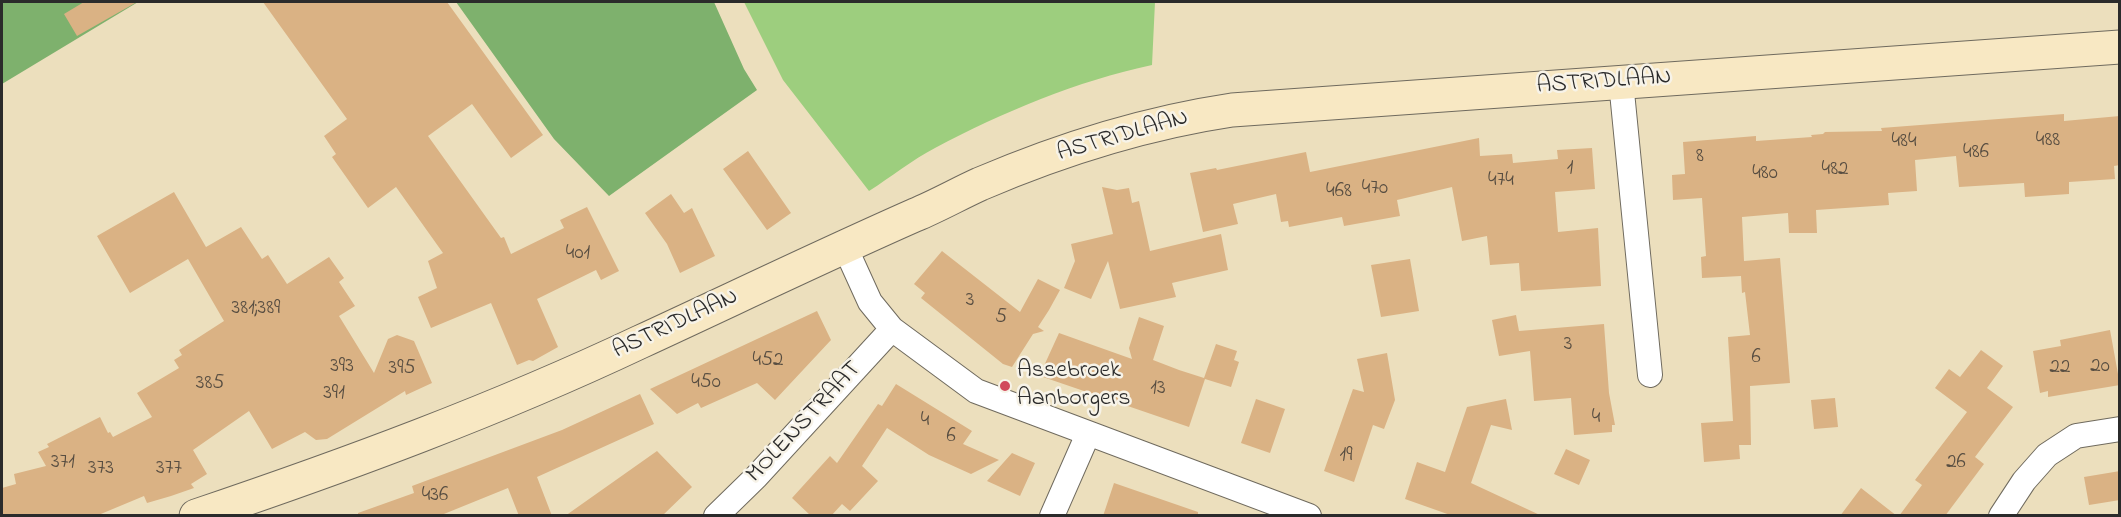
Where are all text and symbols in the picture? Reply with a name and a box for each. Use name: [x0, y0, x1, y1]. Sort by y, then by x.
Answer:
street label: ASTRIDLAAN: [1536, 64, 1672, 102]
street label: ASTRIDLAAN: [1054, 105, 1192, 169]
house number: 488: [2036, 129, 2060, 155]
house number: 484: [1891, 130, 1917, 156]
house number: 486: [1963, 141, 1989, 167]
house number: 8: [1696, 145, 1704, 171]
house number: 1: [1567, 157, 1573, 183]
house number: 482: [1822, 158, 1848, 184]
house number: 480: [1752, 162, 1778, 188]
house number: 474: [1488, 169, 1514, 195]
house number: 470: [1362, 177, 1388, 203]
house number: 468: [1326, 180, 1352, 206]
house number: 401: [566, 242, 590, 268]
street label: ASTRIDLAAN: [609, 283, 743, 367]
house number: 3: [966, 289, 974, 315]
house number: 381;389: [232, 297, 280, 323]
house number: 5: [995, 306, 1007, 332]
house number: 3: [1564, 333, 1572, 359]
house number: 6: [1751, 346, 1761, 372]
house number: 452: [752, 349, 784, 375]
house number: 393: [330, 355, 354, 381]
house number: 20: [2090, 355, 2110, 381]
street label: MOLENSTRAAT: [741, 356, 869, 490]
house number: 22: [2050, 356, 2070, 382]
house number: 395: [388, 357, 416, 383]
place label: Assebroek Aanborgers: [1017, 358, 1130, 414]
house number: 450: [691, 371, 721, 397]
house number: 385: [196, 372, 224, 398]
house number: 13: [1150, 377, 1166, 403]
marker: Assebroek Aanborgers: [998, 379, 1012, 393]
house number: 391: [323, 382, 345, 408]
house number: 4: [1592, 406, 1600, 432]
house number: 4: [921, 409, 929, 435]
house number: 6: [946, 425, 956, 451]
house number: 19: [1340, 444, 1352, 470]
house number: 371: [51, 451, 75, 477]
house number: 26: [1946, 451, 1966, 477]
house number: 373: [88, 457, 114, 483]
house number: 377: [156, 457, 182, 483]
house number: 436: [422, 484, 448, 510]

